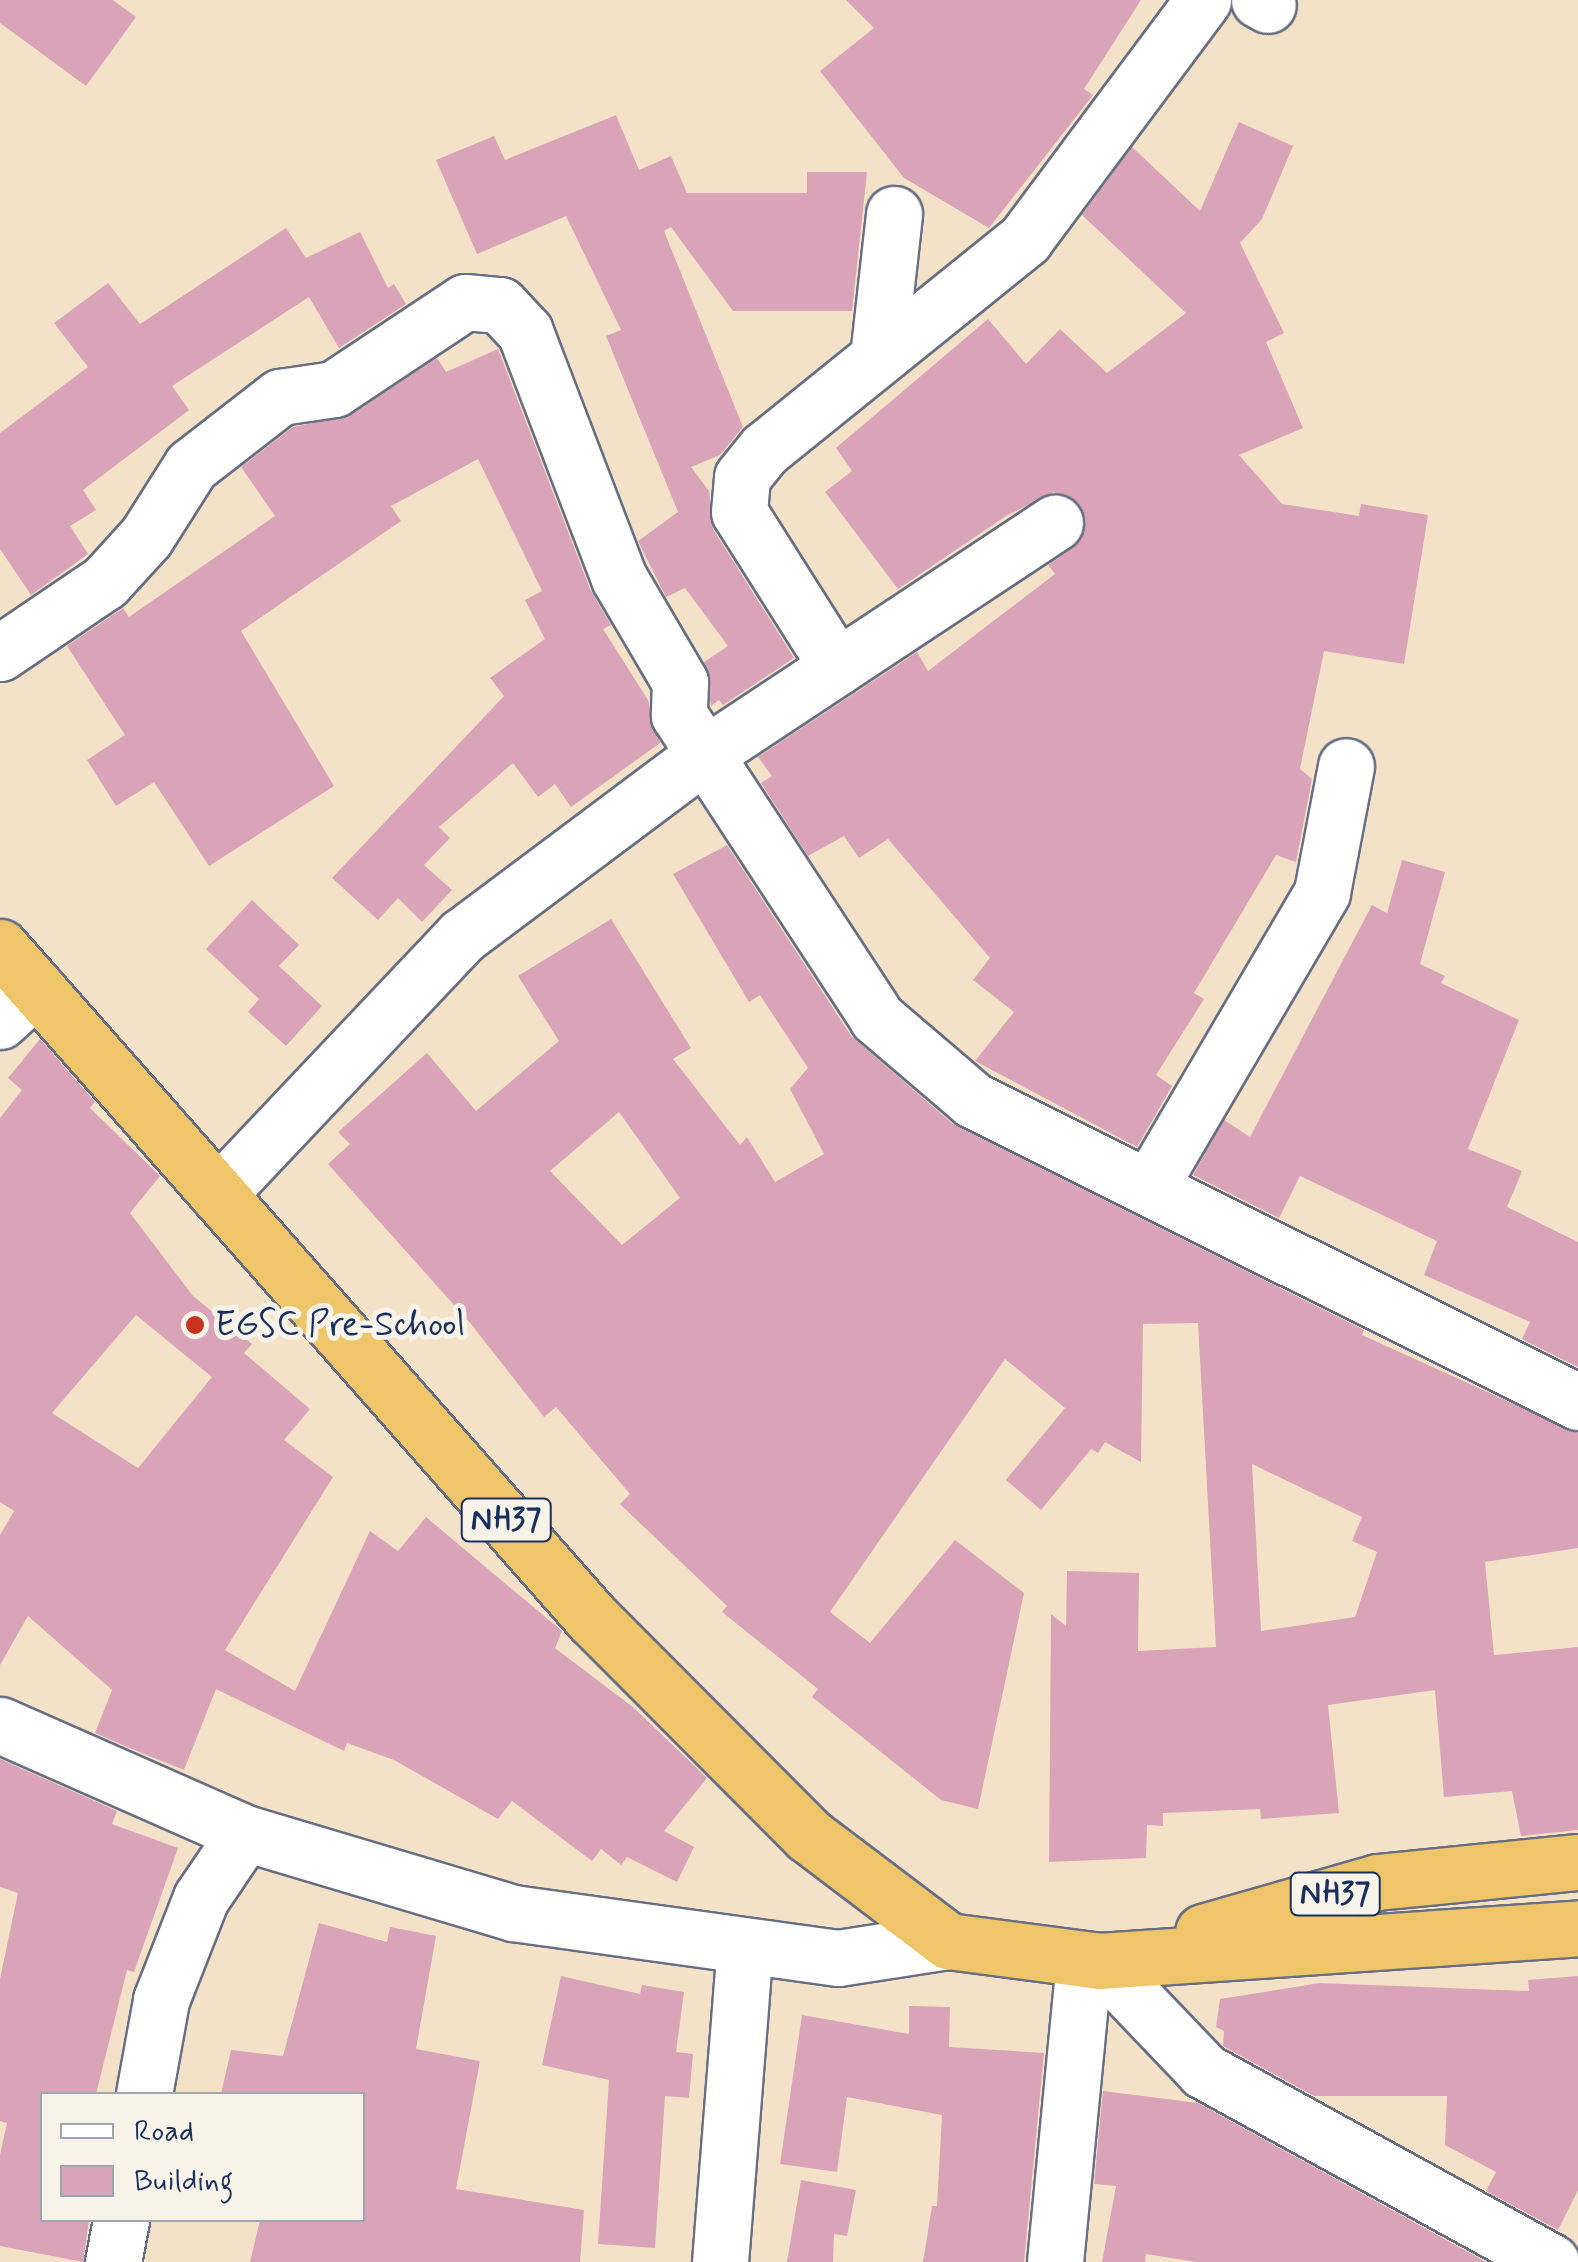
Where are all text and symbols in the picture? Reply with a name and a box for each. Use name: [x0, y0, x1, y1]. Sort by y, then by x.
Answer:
place label: EGSC Pre-School: [215, 1304, 465, 1346]
marker: EGSC Pre-School: [184, 1314, 206, 1336]
road number: NH37: [458, 1493, 554, 1547]
road number: NH37: [1288, 1867, 1382, 1921]
legend: [40, 2092, 365, 2222]
text: Road: [134, 2112, 194, 2151]
text: Building: [134, 2162, 233, 2201]

